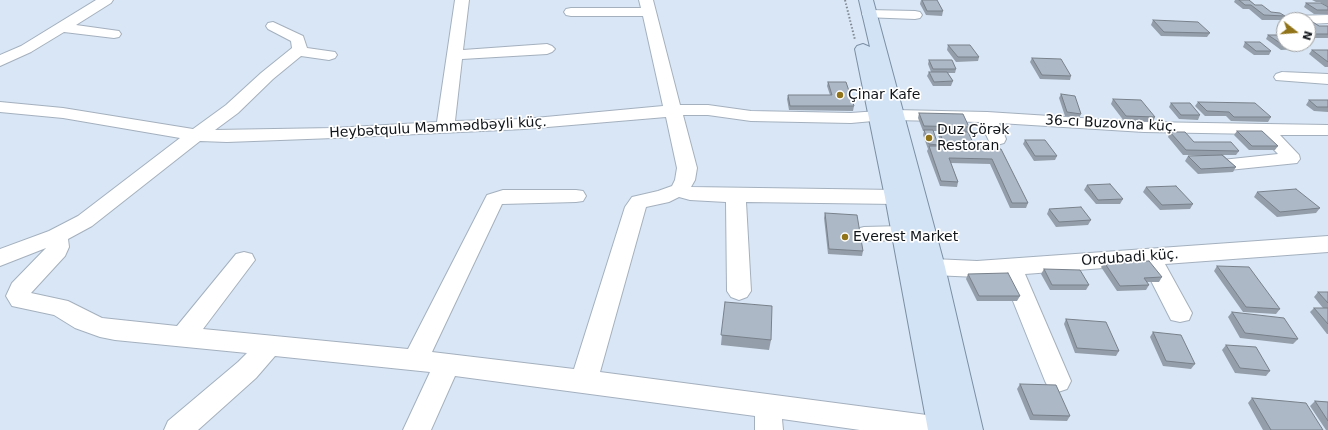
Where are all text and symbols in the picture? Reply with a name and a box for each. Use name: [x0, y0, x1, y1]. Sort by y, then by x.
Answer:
north arrow: [1276, 12, 1316, 52]
text: N: [1299, 29, 1315, 42]
place label: Çinar Kafe: [848, 87, 920, 103]
marker: Çinar Kafe: [835, 90, 845, 100]
street label: 36-cı Buzovna küç.: [1045, 112, 1177, 136]
street label: Heybətqulu Məmmədbəyli küç.: [329, 114, 547, 142]
place label: Duz Çörək Restoran: [937, 122, 1009, 154]
marker: Duz Çörək Restoran: [924, 133, 934, 143]
place label: Everest Market: [853, 229, 958, 245]
marker: Everest Market: [840, 232, 850, 242]
street label: Ordubadi küç.: [1081, 246, 1179, 270]

